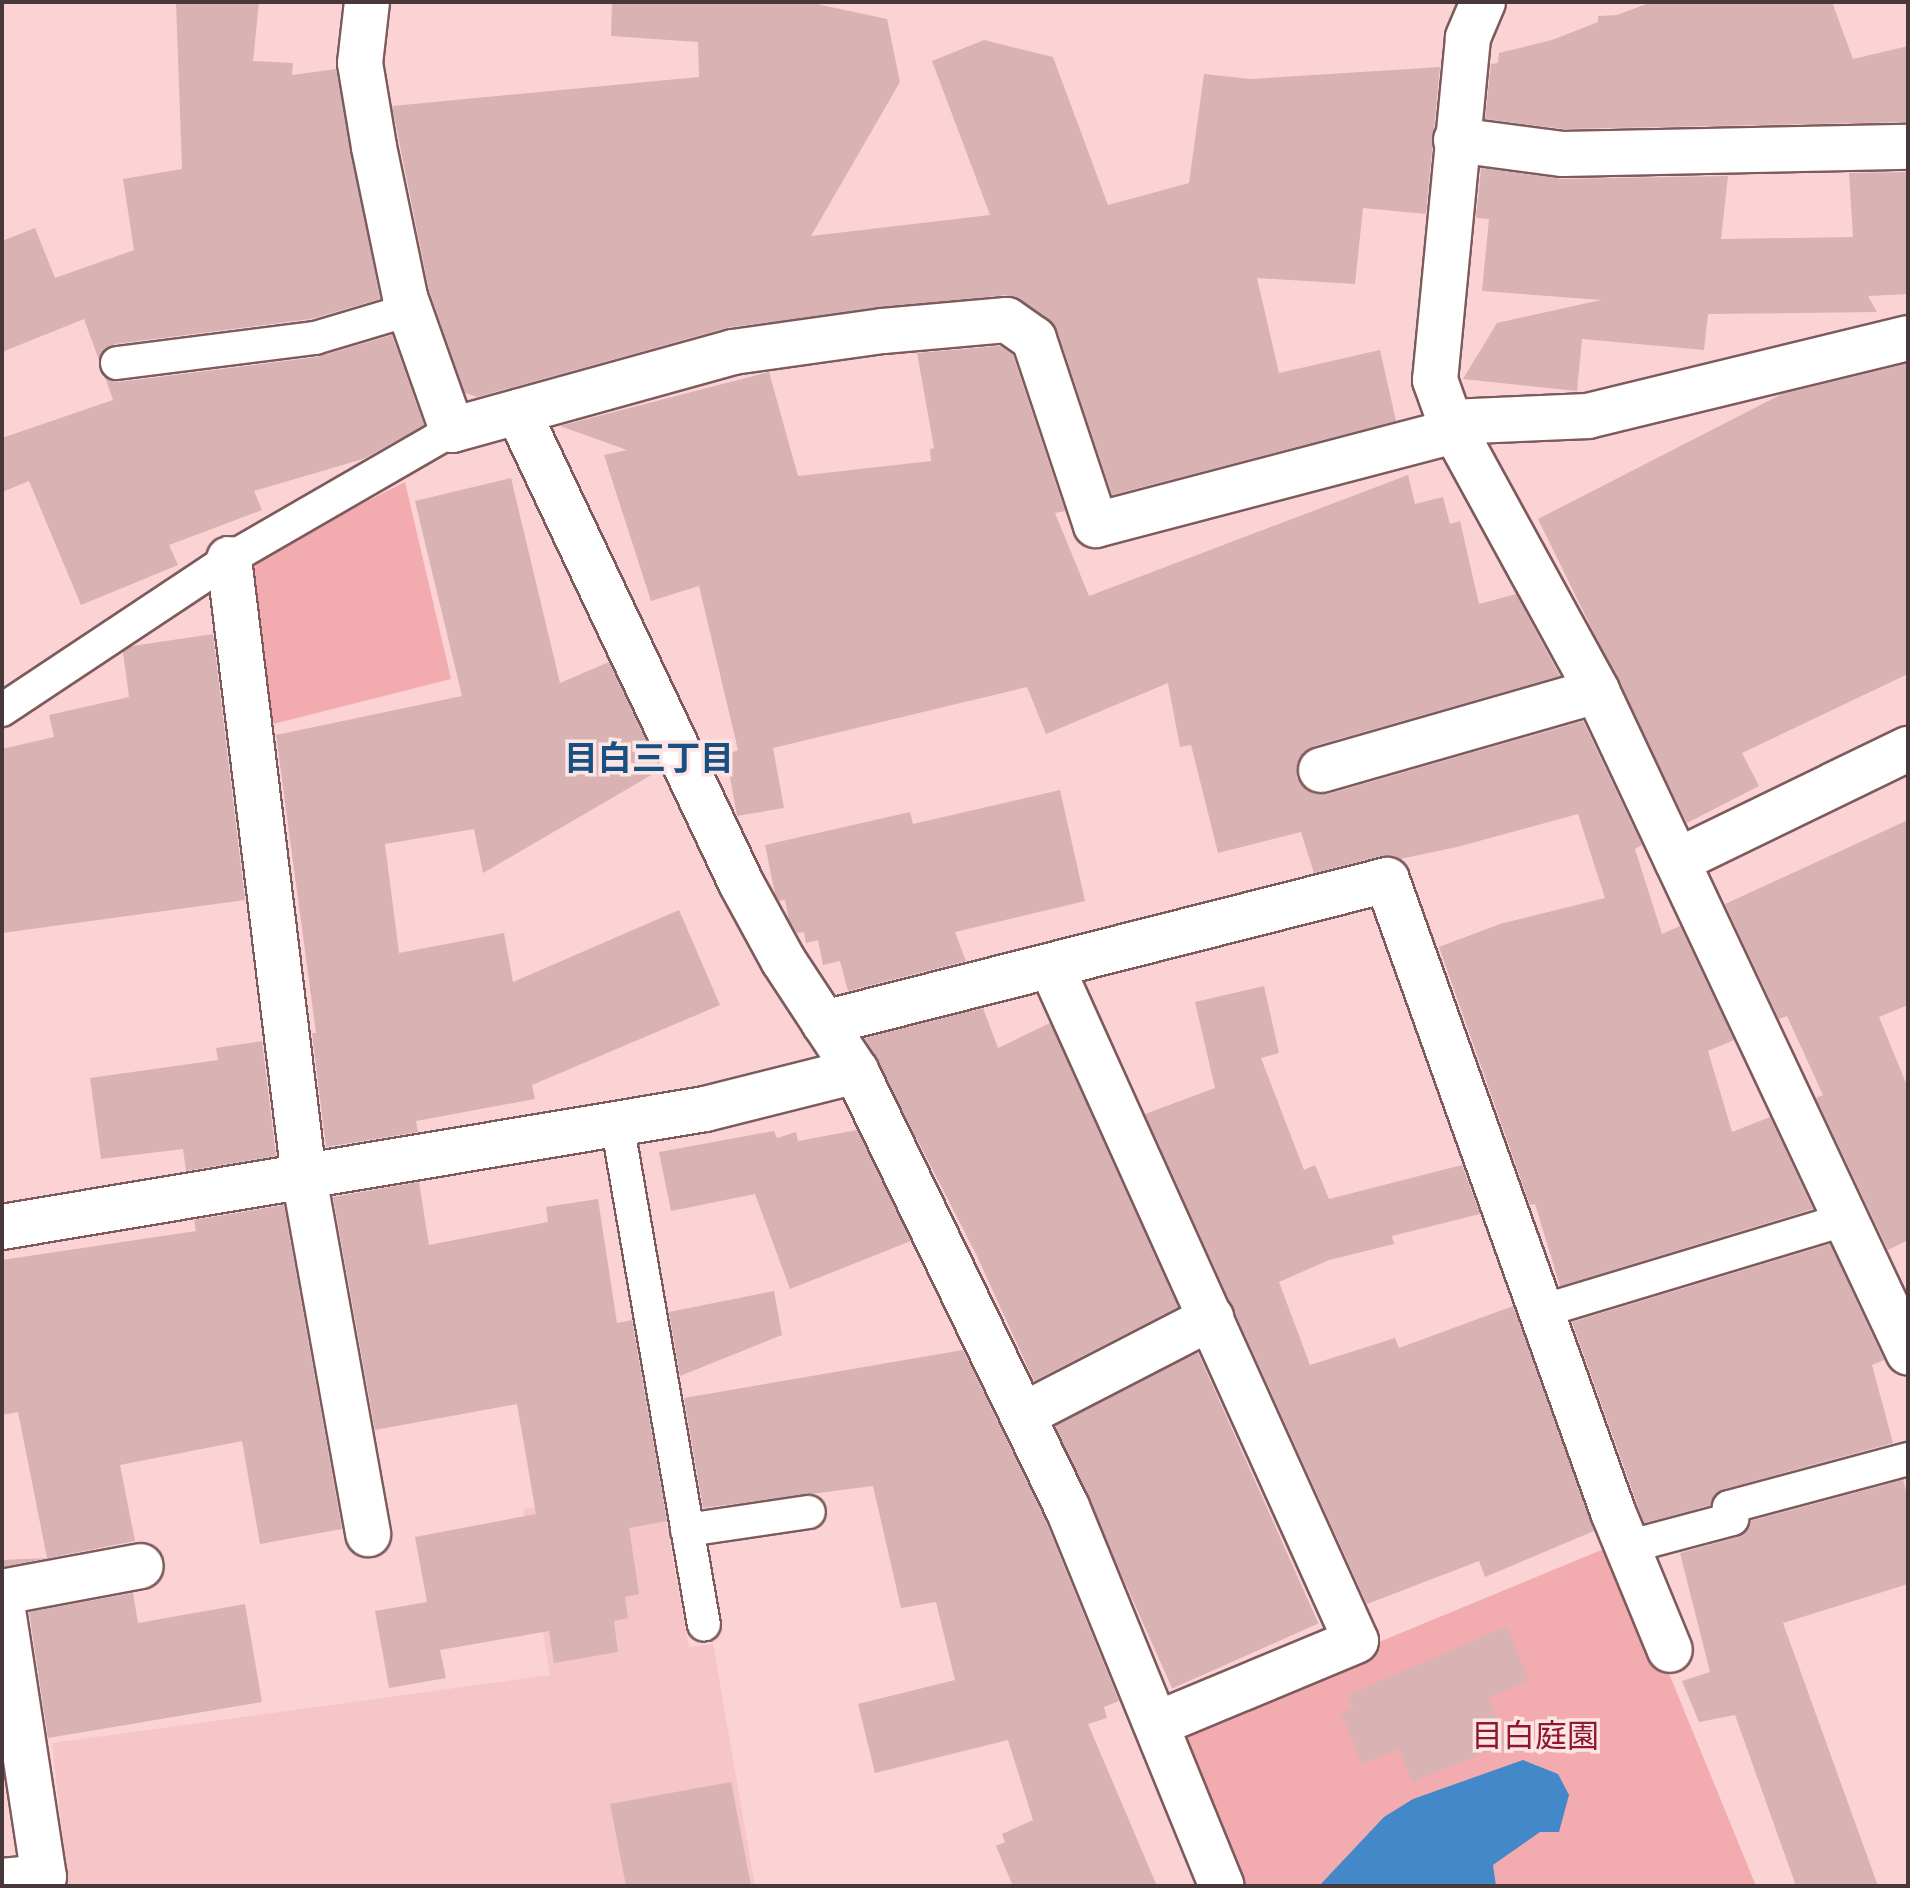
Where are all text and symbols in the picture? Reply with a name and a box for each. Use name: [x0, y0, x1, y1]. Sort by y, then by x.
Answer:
district label: 目白三丁目: [564, 741, 734, 781]
park label: 目白庭園: [1471, 1718, 1599, 1756]

